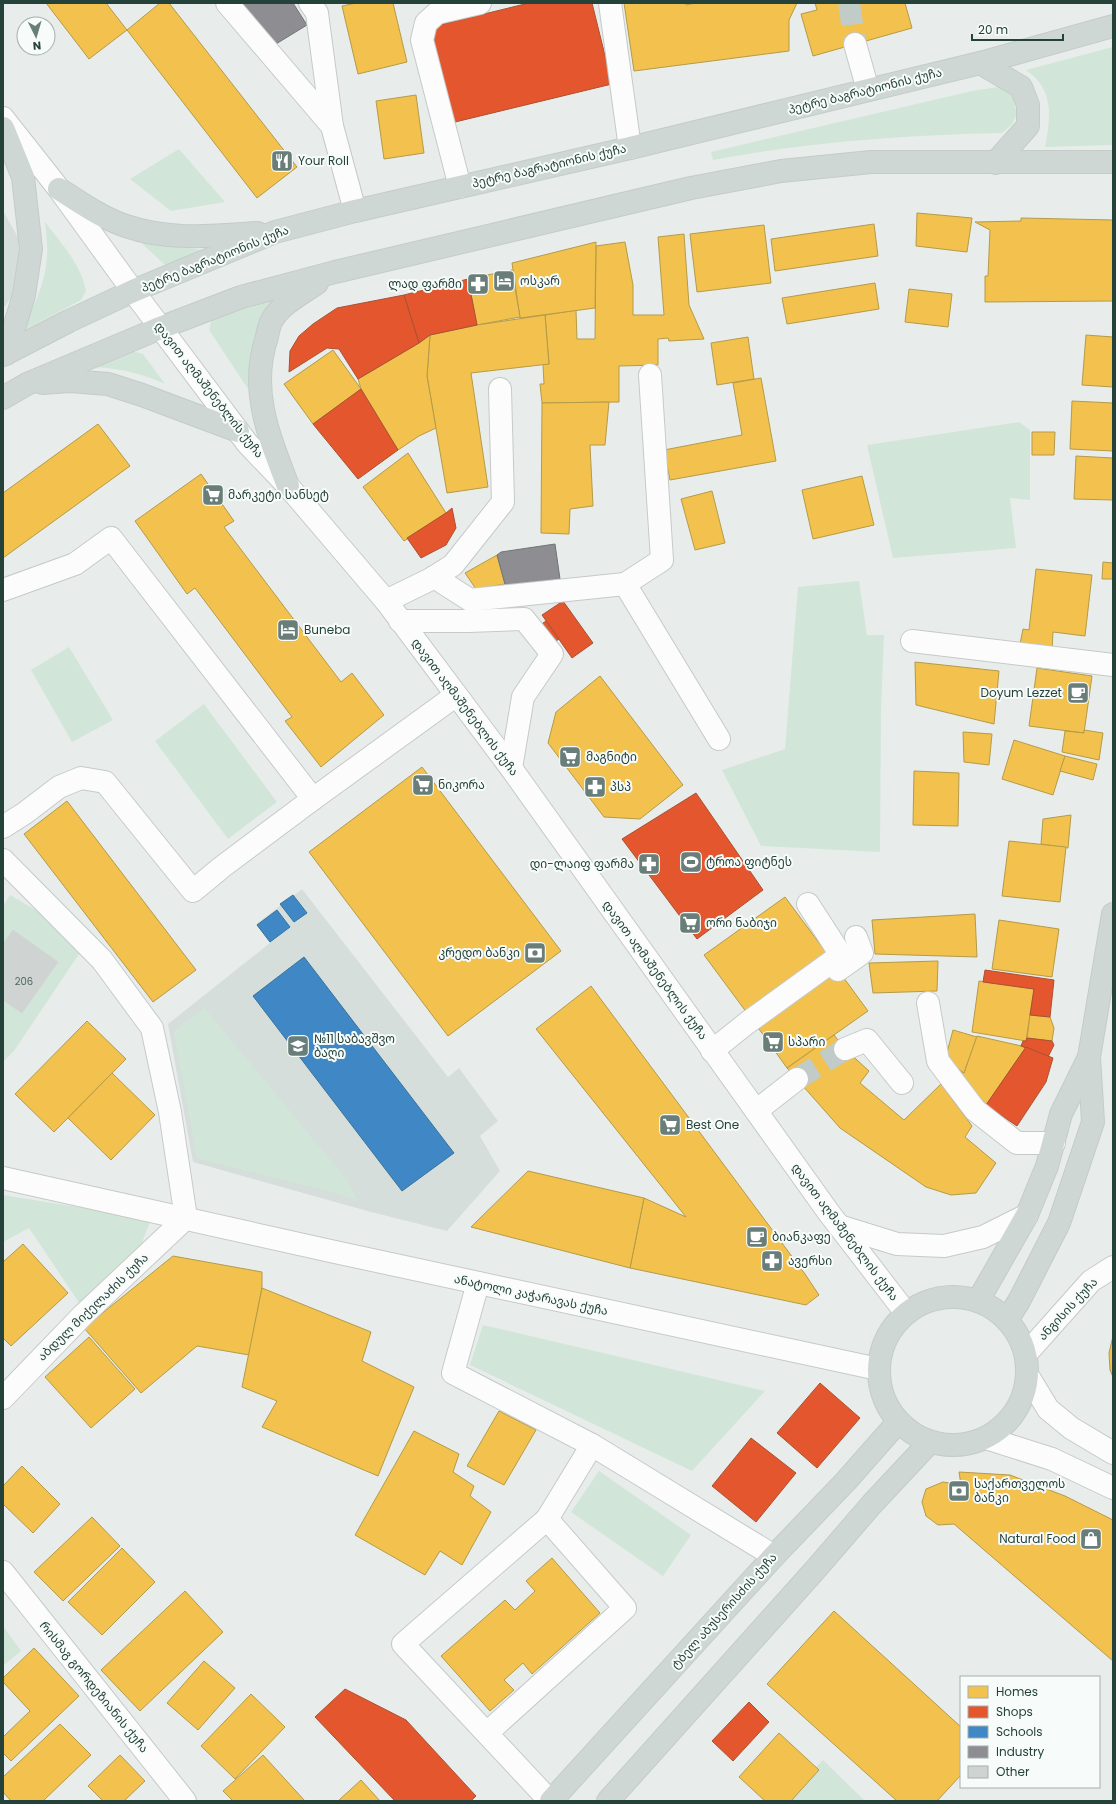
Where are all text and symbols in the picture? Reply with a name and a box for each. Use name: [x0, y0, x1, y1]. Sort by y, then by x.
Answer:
north arrow: [16, 16, 56, 56]
scale bar: [972, 16, 1063, 42]
text: 20 m: [978, 21, 1008, 38]
text: N: [32, 38, 42, 54]
street label: პეტრე ბაგრატიონის ქუჩა: [786, 63, 944, 118]
street label: პეტრე ბაგრატიონის ქუჩა: [470, 139, 628, 192]
restaurant icon: Your Roll: [269, 148, 295, 174]
place label: Your Roll: [298, 152, 349, 169]
street label: პეტრე ბაგრატიონის ქუჩა: [138, 221, 291, 296]
hotel icon: ოსკარ: [491, 268, 517, 294]
pharmacy icon: ლად ფარმი: [465, 271, 491, 297]
place label: ოსკარ: [520, 272, 560, 289]
place label: ლად ფარმი: [388, 275, 462, 292]
street label: დავით აღმაშენებლის ქუჩა: [151, 318, 268, 461]
supermarket icon: მარკეტი სანსეტ: [200, 482, 226, 508]
place label: მარკეტი სანსეტ: [228, 486, 329, 503]
hotel icon: Buneba: [275, 617, 301, 643]
place label: Buneba: [304, 621, 350, 638]
street label: დავით აღმაშენებლის ქუჩა: [408, 634, 523, 779]
cafe icon: Doyum Lezzet: [1065, 680, 1091, 706]
place label: Doyum Lezzet: [980, 684, 1062, 701]
supermarket icon: მაგნიტი: [557, 744, 583, 770]
place label: მაგნიტი: [586, 748, 637, 765]
supermarket icon: ნიკორა: [410, 772, 436, 798]
pharmacy icon: პსპ: [582, 774, 608, 800]
place label: ნიკორა: [438, 776, 485, 793]
place label: პსპ: [610, 778, 631, 795]
sports icon: ტროა ფიტნეს: [678, 849, 704, 875]
pharmacy icon: დი-ლაიფ ფარმა: [636, 851, 662, 877]
place label: ტროა ფიტნეს: [706, 853, 792, 870]
place label: დი-ლაიფ ფარმა: [530, 855, 634, 872]
street label: დავით აღმაშენებლის ქუჩა: [599, 897, 712, 1043]
supermarket icon: ორი ნაბიჯი: [677, 910, 703, 936]
place label: ორი ნაბიჯი: [706, 914, 777, 931]
bank icon: კრედო ბანკი: [522, 940, 548, 966]
place label: კრედო ბანკი: [438, 944, 520, 961]
house number: 206: [15, 974, 33, 989]
supermarket icon: სპარი: [760, 1029, 786, 1055]
place label: №11 საბავშვო ბაღი: [314, 1030, 395, 1061]
school or university icon: №11 საბავშვო ბაღი: [285, 1033, 311, 1059]
place label: სპარი: [788, 1033, 825, 1050]
supermarket icon: Best One: [657, 1112, 683, 1138]
place label: Best One: [686, 1116, 739, 1133]
street label: დავით აღმაშენებლის ქუჩა: [788, 1159, 903, 1304]
cafe icon: ბიანკაფე: [744, 1224, 770, 1250]
place label: ბიანკაფე: [772, 1228, 831, 1245]
pharmacy icon: ავერსი: [759, 1248, 785, 1274]
street label: აბდულ მიქელაძის ქუჩა: [33, 1249, 152, 1364]
place label: ავერსი: [788, 1252, 832, 1269]
street label: ანატოლი კაჭარავას ქუჩა: [453, 1270, 610, 1319]
street label: ანგისის ქუჩა: [1034, 1274, 1101, 1344]
place label: საქართველოს ბანკი: [974, 1475, 1065, 1506]
bank icon: საქართველოს ბანკი: [946, 1478, 972, 1504]
shop icon: Natural Food: [1078, 1526, 1104, 1552]
place label: Natural Food: [999, 1530, 1076, 1547]
street label: ტბელ აბუსერისძის ქუჩა: [667, 1549, 780, 1672]
street label: რისმაგ გორდეზიანის ქუჩა: [36, 1617, 153, 1756]
legend: [960, 1676, 1100, 1788]
text: Homes: [996, 1683, 1038, 1700]
text: Shops: [996, 1703, 1033, 1720]
text: Schools: [996, 1723, 1043, 1740]
text: Industry: [996, 1743, 1045, 1760]
text: Other: [996, 1763, 1030, 1780]

